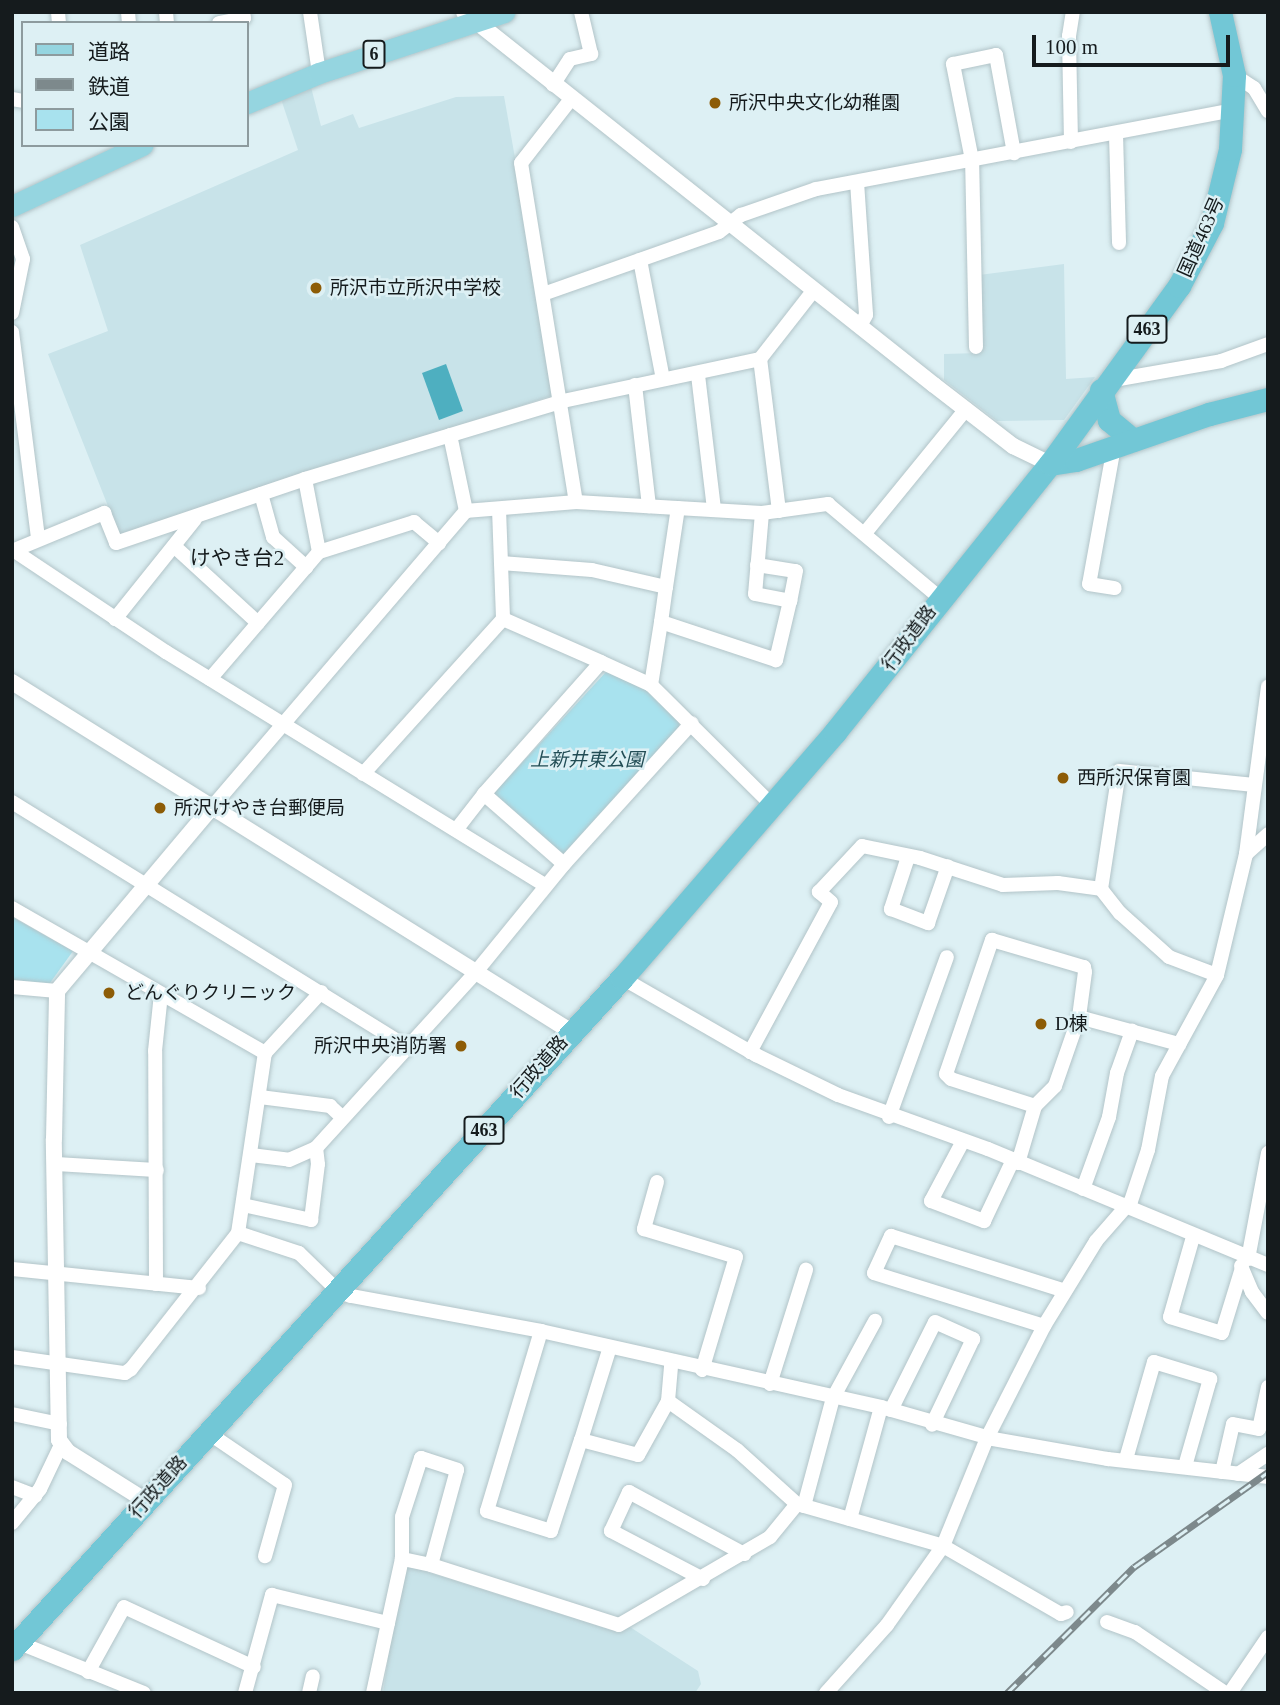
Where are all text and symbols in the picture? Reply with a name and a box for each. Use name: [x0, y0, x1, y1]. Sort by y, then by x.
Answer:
legend: [21, 21, 248, 147]
scale bar: [1035, 21, 1233, 65]
text: 100 m: [1045, 35, 1098, 59]
text: 道路: [88, 40, 130, 64]
road number: 6: [362, 40, 386, 68]
text: 鉄道: [88, 75, 130, 99]
place label: 所沢中央文化幼稚園: [729, 92, 900, 114]
marker: 所沢中央文化幼稚園: [707, 95, 723, 111]
text: 公園: [88, 110, 130, 134]
street label: 国道463号: [1173, 193, 1229, 281]
place label: 所沢市立所沢中学校: [330, 277, 501, 299]
marker: 所沢市立所沢中学校: [308, 280, 324, 296]
road number: 463: [1126, 314, 1168, 344]
district label: けやき台2: [190, 545, 284, 571]
street label: 行政道路: [877, 601, 941, 675]
park label: 上新井東公園: [530, 749, 644, 771]
place label: 西所沢保育園: [1077, 767, 1191, 789]
marker: 西所沢保育園: [1055, 770, 1071, 786]
place label: 所沢けやき台郵便局: [174, 797, 345, 819]
marker: 所沢けやき台郵便局: [152, 800, 168, 816]
place label: どんぐりクリニック: [125, 982, 296, 1004]
marker: どんぐりクリニック: [99, 983, 119, 1003]
place label: D棟: [1055, 1013, 1088, 1035]
marker: D棟: [1033, 1016, 1049, 1032]
street label: 行政道路: [505, 1031, 573, 1103]
place label: 所沢中央消防署: [314, 1035, 447, 1057]
marker: 所沢中央消防署: [453, 1038, 469, 1054]
road number: 463: [463, 1115, 505, 1144]
street label: 行政道路: [124, 1451, 192, 1523]

